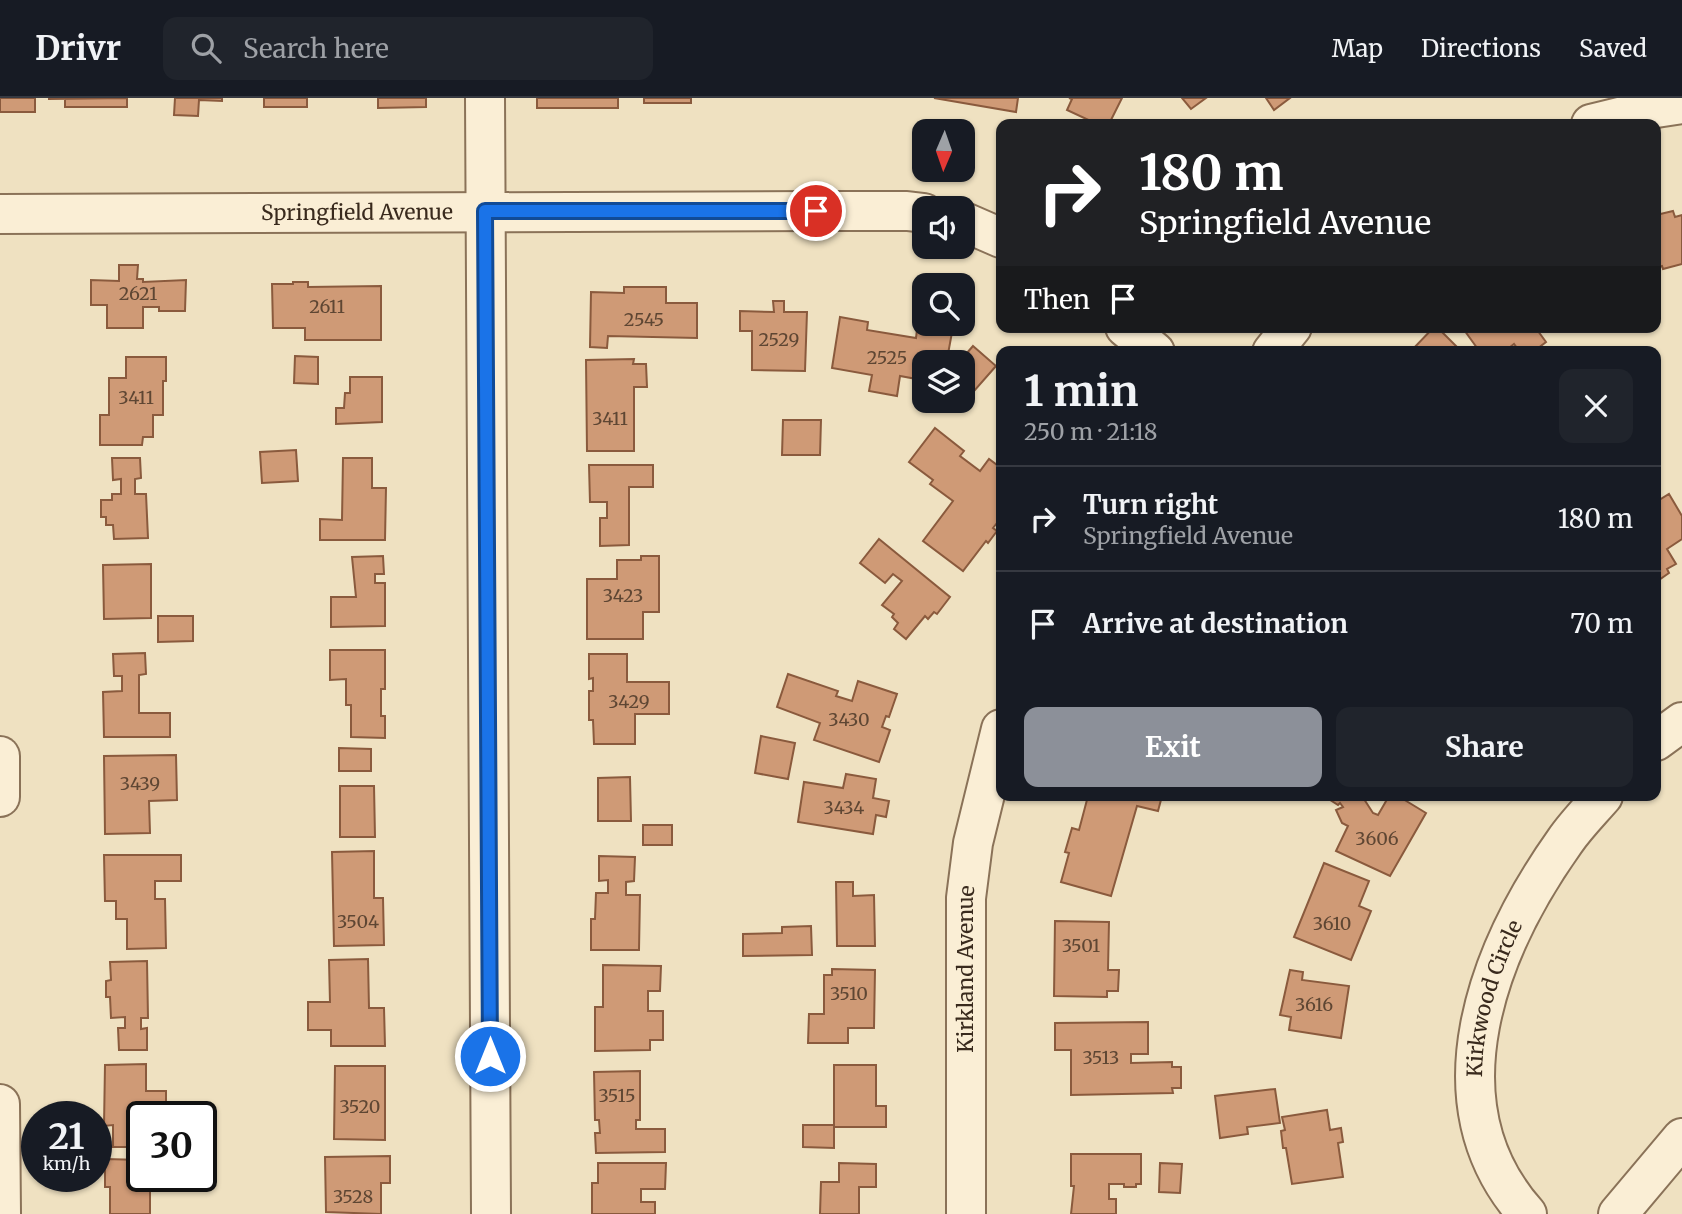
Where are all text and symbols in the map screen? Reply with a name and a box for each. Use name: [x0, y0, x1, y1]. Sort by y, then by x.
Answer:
search box: [163, 17, 653, 80]
text: Drivr: [35, 28, 121, 69]
icon: search: [187, 29, 225, 67]
text: Search here: [243, 32, 389, 65]
text: Map: [1332, 33, 1383, 64]
text: Directions: [1421, 33, 1541, 64]
text: Saved: [1579, 33, 1647, 64]
north arrow: [912, 119, 975, 182]
map controls: [912, 119, 975, 413]
text: 180 m: [1139, 142, 1284, 203]
icon: right: [1024, 147, 1115, 238]
pin: [786, 181, 846, 241]
icon: arrive: [797, 192, 835, 230]
button: sound: [912, 196, 975, 259]
street label: Springfield Avenue: [261, 198, 453, 226]
text: Springfield Avenue: [1139, 203, 1431, 243]
button: search: [912, 273, 975, 336]
icon: arrive: [1104, 280, 1142, 318]
house number: 2621: [119, 282, 157, 305]
text: Then: [1024, 283, 1090, 316]
house number: 2611: [309, 295, 345, 318]
house number: 2545: [624, 308, 664, 331]
house number: 2529: [759, 328, 799, 351]
house number: 2525: [867, 346, 907, 369]
button: layers: [912, 350, 975, 413]
text: 1 min: [1024, 365, 1138, 417]
button: close: [1559, 369, 1633, 443]
house number: 3411: [118, 386, 154, 409]
house number: 3411: [592, 407, 628, 430]
text: 250 m · 21:18: [1024, 417, 1157, 446]
text: Turn right: [1083, 488, 1218, 521]
icon: right: [1024, 500, 1062, 538]
text: 180 m: [1558, 502, 1633, 535]
text: Springfield Avenue: [1083, 521, 1293, 550]
house number: 3423: [603, 584, 643, 607]
icon: arrive: [1024, 605, 1062, 643]
text: Arrive at destination: [1083, 607, 1348, 640]
text: 70 m: [1570, 607, 1633, 640]
house number: 3429: [608, 690, 650, 713]
button: Exit: [1024, 707, 1322, 787]
button: Share: [1336, 707, 1633, 787]
house number: 3430: [828, 708, 870, 731]
house number: 3439: [120, 772, 160, 795]
house number: 3434: [824, 796, 864, 819]
house number: 3606: [1355, 827, 1399, 850]
street label: Kirkland Avenue: [952, 884, 981, 1053]
house number: 3504: [337, 910, 379, 933]
house number: 3610: [1313, 912, 1351, 935]
street label: Kirkwood Circle: [1461, 915, 1528, 1077]
house number: 3501: [1062, 934, 1100, 957]
house number: 3510: [830, 982, 868, 1005]
house number: 3616: [1295, 993, 1333, 1016]
position arrow: [453, 1019, 527, 1093]
house number: 3513: [1083, 1046, 1119, 1069]
house number: 3515: [599, 1084, 635, 1107]
house number: 3520: [340, 1095, 380, 1118]
speed limit sign: 30: [126, 1101, 217, 1192]
text: 21: [49, 1115, 84, 1159]
text: km/h: [43, 1152, 90, 1175]
house number: 3528: [333, 1185, 373, 1208]

